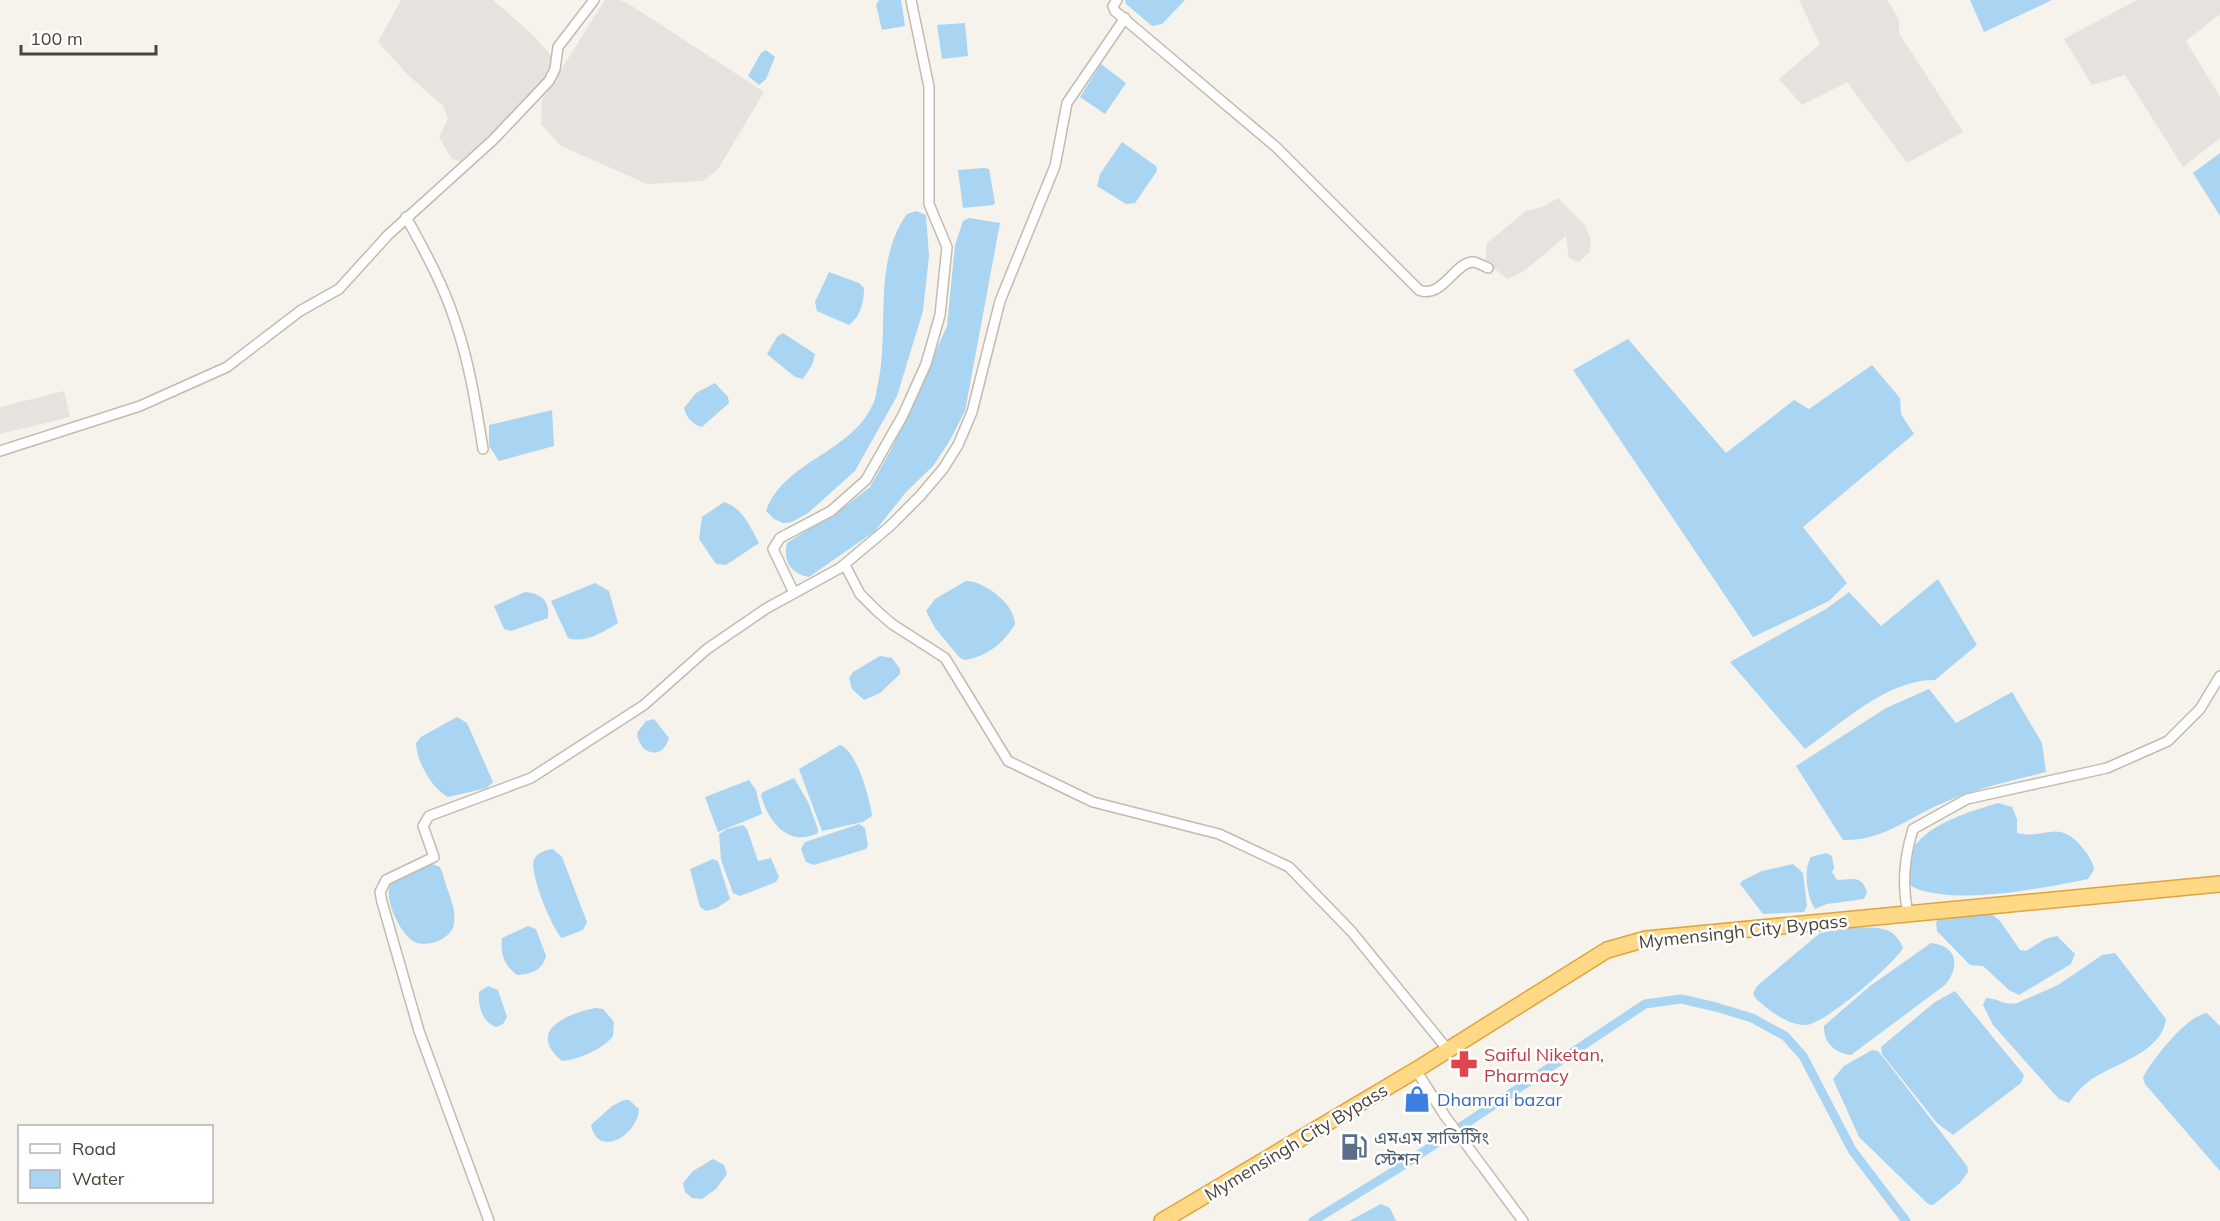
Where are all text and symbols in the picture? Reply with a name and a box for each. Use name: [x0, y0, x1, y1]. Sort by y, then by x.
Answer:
scale bar: [21, 18, 156, 56]
text: 100 m: [30, 27, 83, 50]
street label: Mymensingh City Bypass: [1638, 909, 1848, 953]
place label: Saiful Niketan, Pharmacy: [1484, 1043, 1604, 1087]
pharmacy icon: Saiful Niketan, Pharmacy: [1449, 1049, 1479, 1079]
street label: Mymensingh City Bypass: [1200, 1078, 1392, 1206]
shop icon: Dhamrai bazar: [1402, 1084, 1432, 1114]
place label: Dhamrai bazar: [1437, 1088, 1562, 1111]
legend: [18, 1125, 213, 1203]
place label: এমএম সাভ‌িসি‌িং স্ট‌েশন: [1374, 1126, 1489, 1170]
fuel station icon: এমএম সাভ‌িসি‌িং স্ট‌েশন: [1339, 1132, 1369, 1162]
text: Road: [72, 1137, 116, 1160]
text: Water: [72, 1167, 125, 1190]

